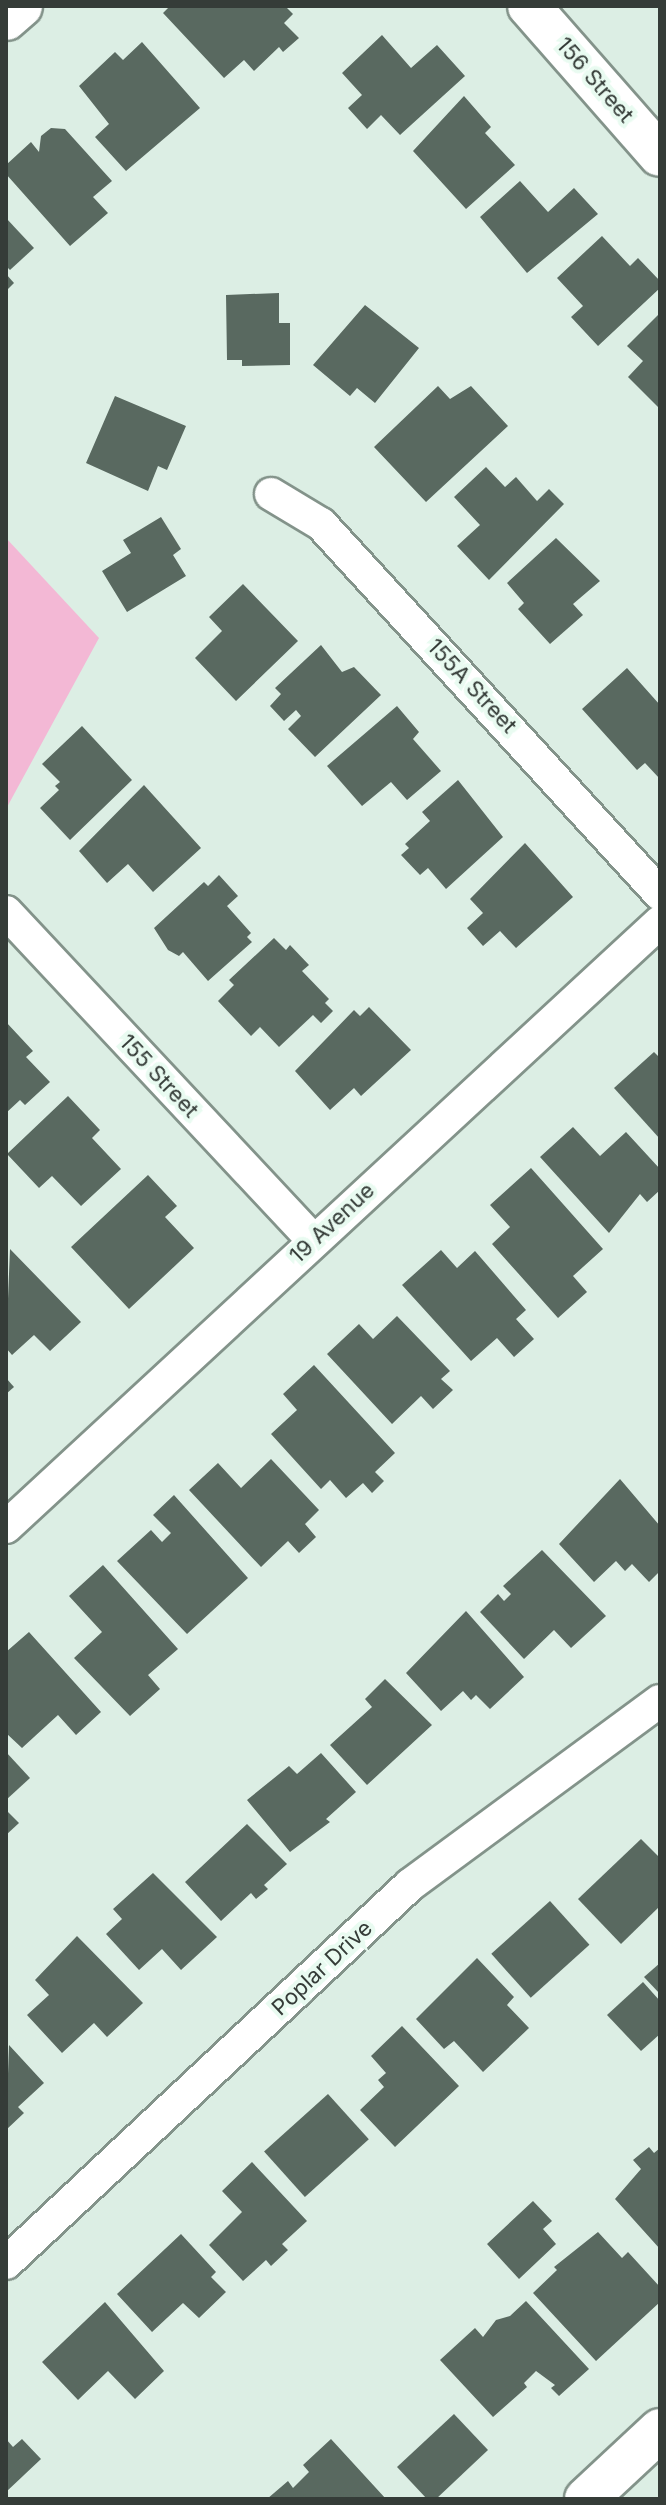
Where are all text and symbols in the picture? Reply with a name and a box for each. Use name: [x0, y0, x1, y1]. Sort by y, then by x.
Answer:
street label: 156 Street: [551, 32, 639, 128]
street label: 155A Street: [422, 633, 522, 739]
street label: 155 Street: [114, 1029, 204, 1123]
street label: 19 Avenue: [284, 1177, 380, 1269]
street label: Poplar Drive: [266, 1915, 378, 2021]

